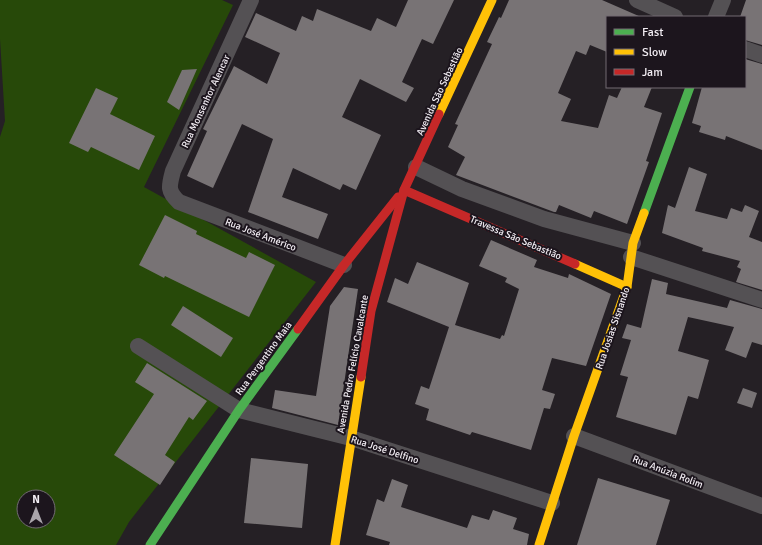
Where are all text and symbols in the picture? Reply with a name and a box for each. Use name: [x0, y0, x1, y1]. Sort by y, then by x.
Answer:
legend: [606, 16, 746, 88]
text: Fast: [642, 25, 663, 40]
street label: Avenida São Sebastião: [414, 45, 466, 137]
text: Slow: [642, 45, 667, 60]
street label: Rua Monsenhor Alencar: [179, 53, 233, 150]
text: Jam: [642, 65, 663, 80]
street label: Travessa São Sebastião: [468, 213, 563, 263]
street label: Rua José Américo: [223, 216, 298, 254]
street label: Rua Josias Sisnando: [593, 286, 633, 371]
street label: Avenida Pedro Felício Cavalcante: [335, 294, 371, 434]
street label: Rua Pergentino Maia: [233, 319, 295, 398]
street label: Rua José Delfino: [349, 433, 420, 467]
street label: Rua Anúzia Rolim: [631, 453, 705, 491]
north arrow: [16, 489, 56, 529]
text: N: [32, 493, 40, 506]

